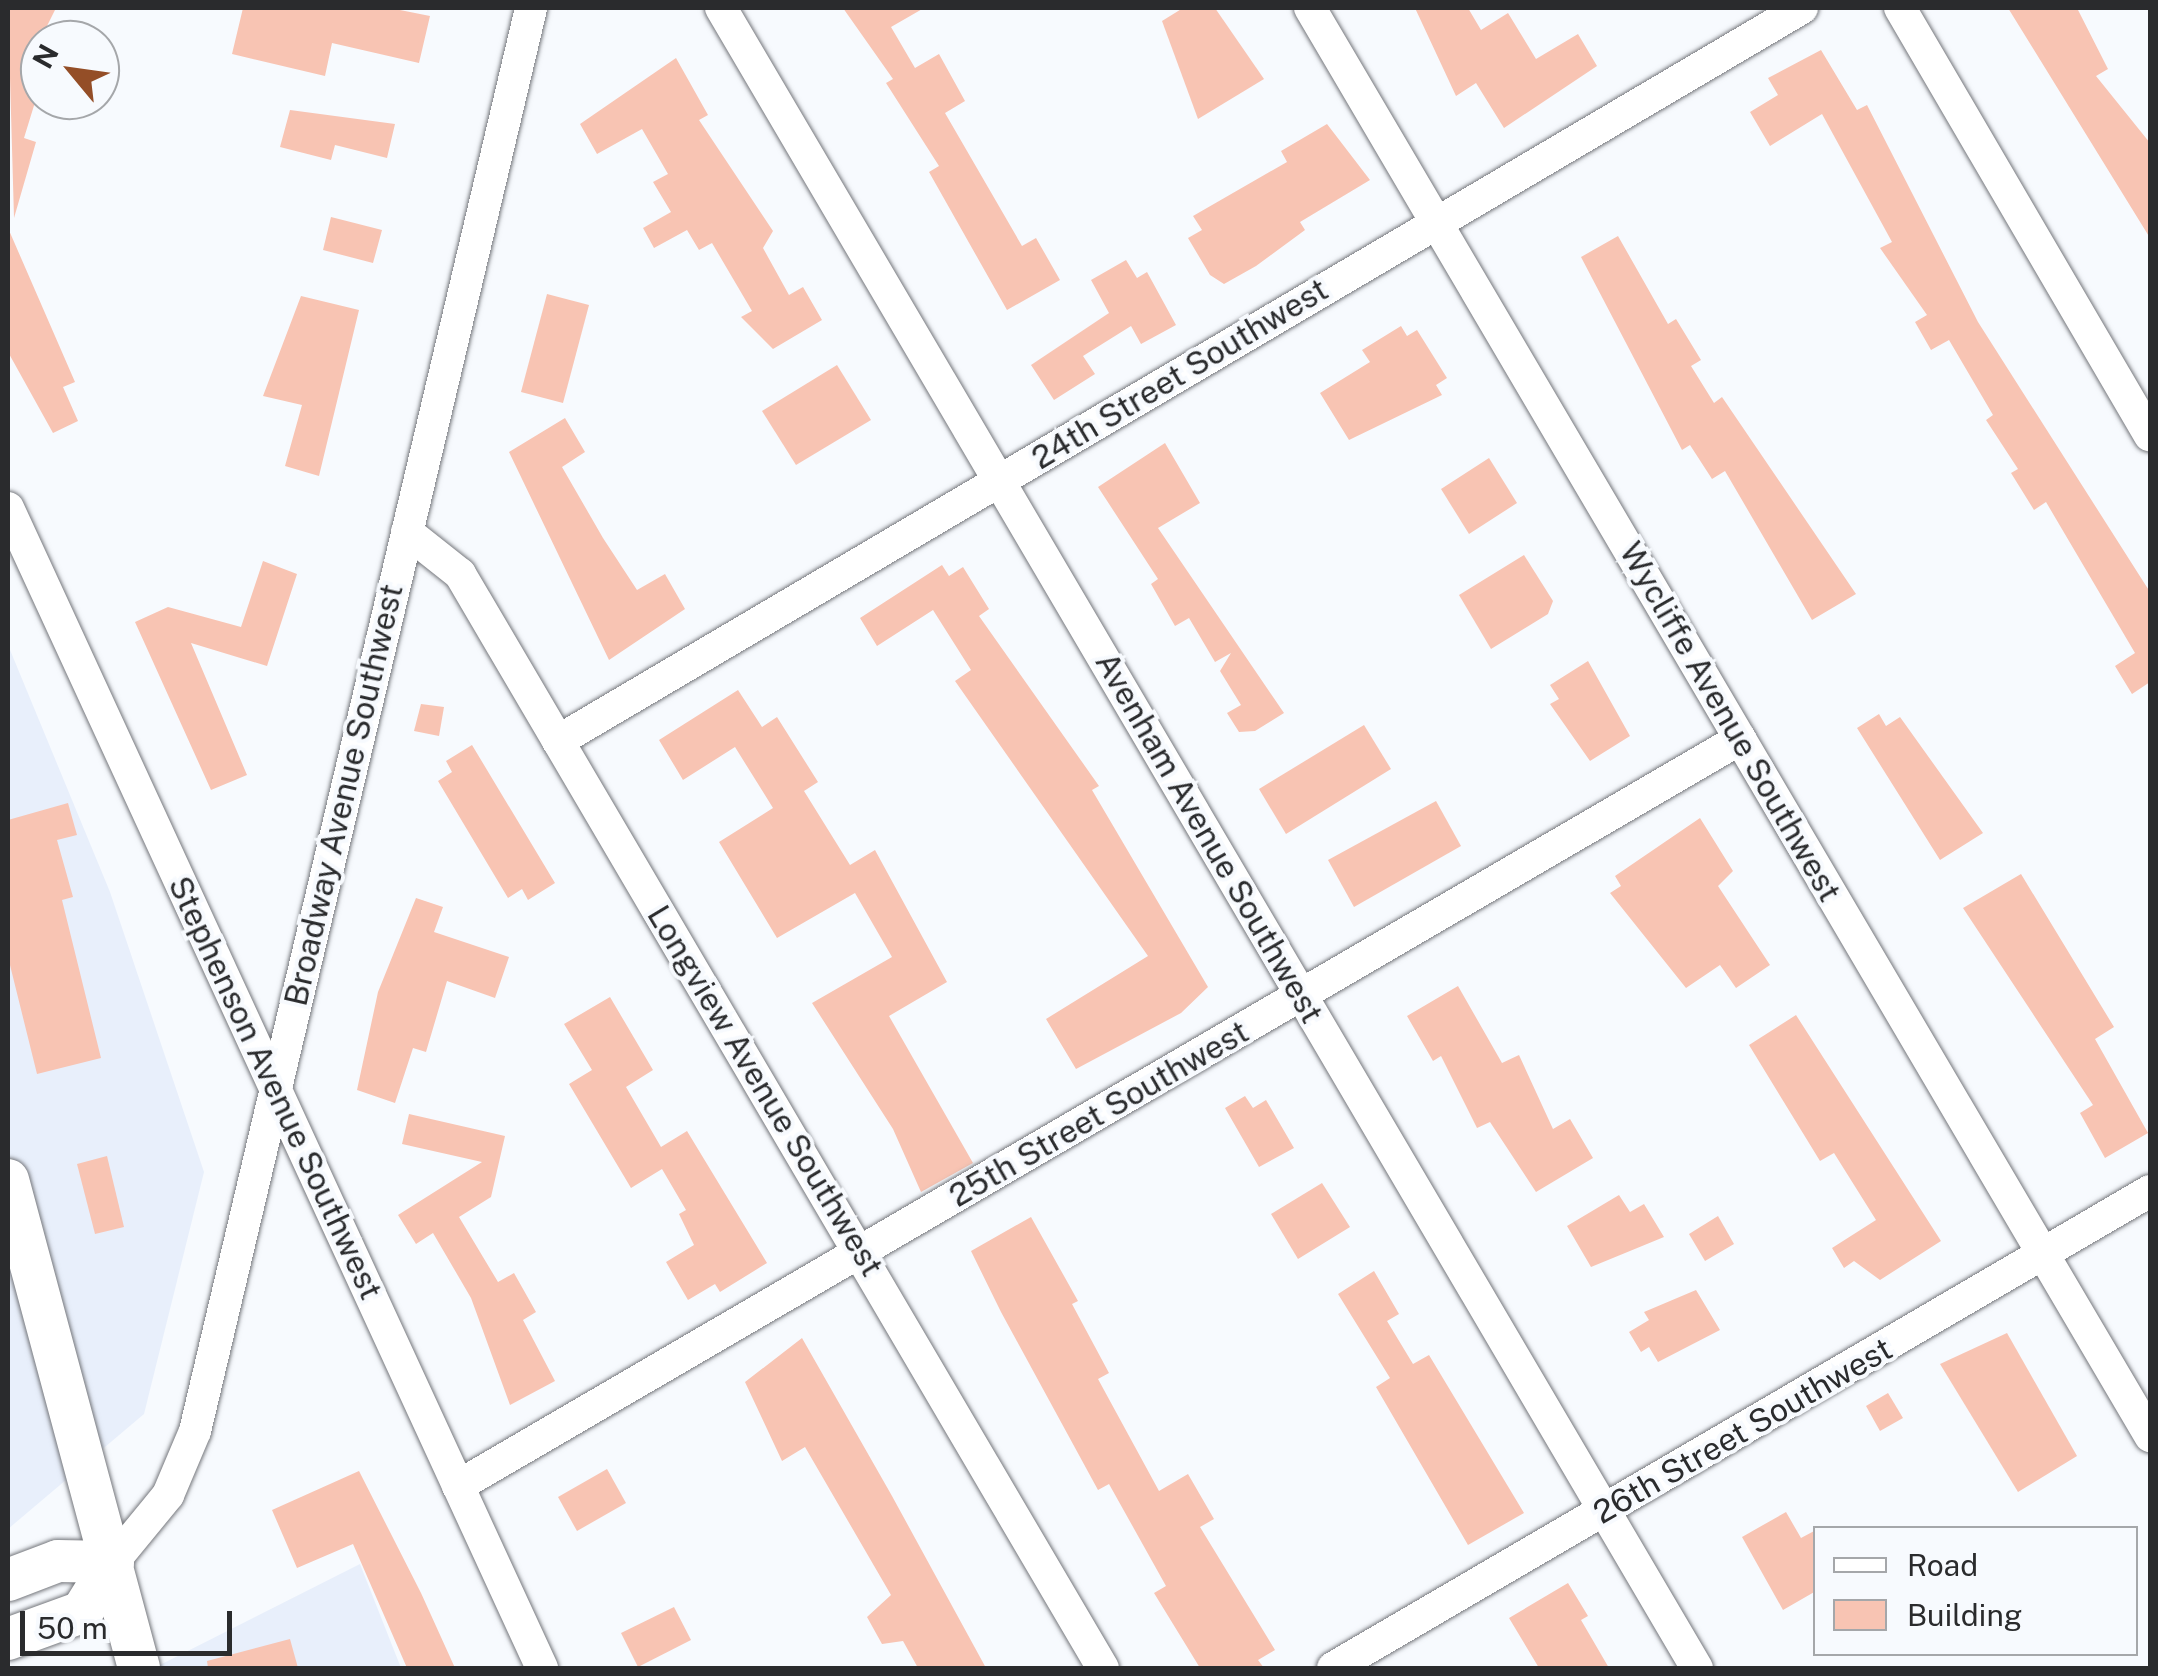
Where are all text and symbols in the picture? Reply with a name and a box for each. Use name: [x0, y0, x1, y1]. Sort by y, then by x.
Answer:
north arrow: [20, 20, 120, 120]
text: N: [25, 39, 65, 74]
street label: 24th Street Southwest: [1025, 270, 1335, 478]
street label: Wycliffe Avenue Southwest: [1611, 535, 1849, 909]
street label: Broadway Avenue Southwest: [277, 580, 411, 1010]
street label: Avenham Avenue Southwest: [1087, 646, 1331, 1030]
street label: Stephenson Avenue Southwest: [160, 870, 390, 1306]
street label: Longview Avenue Southwest: [639, 899, 891, 1283]
street label: 25th Street Southwest: [943, 1013, 1255, 1215]
street label: 26th Street Southwest: [1587, 1330, 1899, 1532]
legend: [1813, 1526, 2138, 1656]
text: Road: [1907, 1547, 1978, 1583]
scale bar: [25, 1591, 238, 1653]
text: Building: [1907, 1597, 2022, 1633]
text: 50 m: [37, 1610, 108, 1646]

